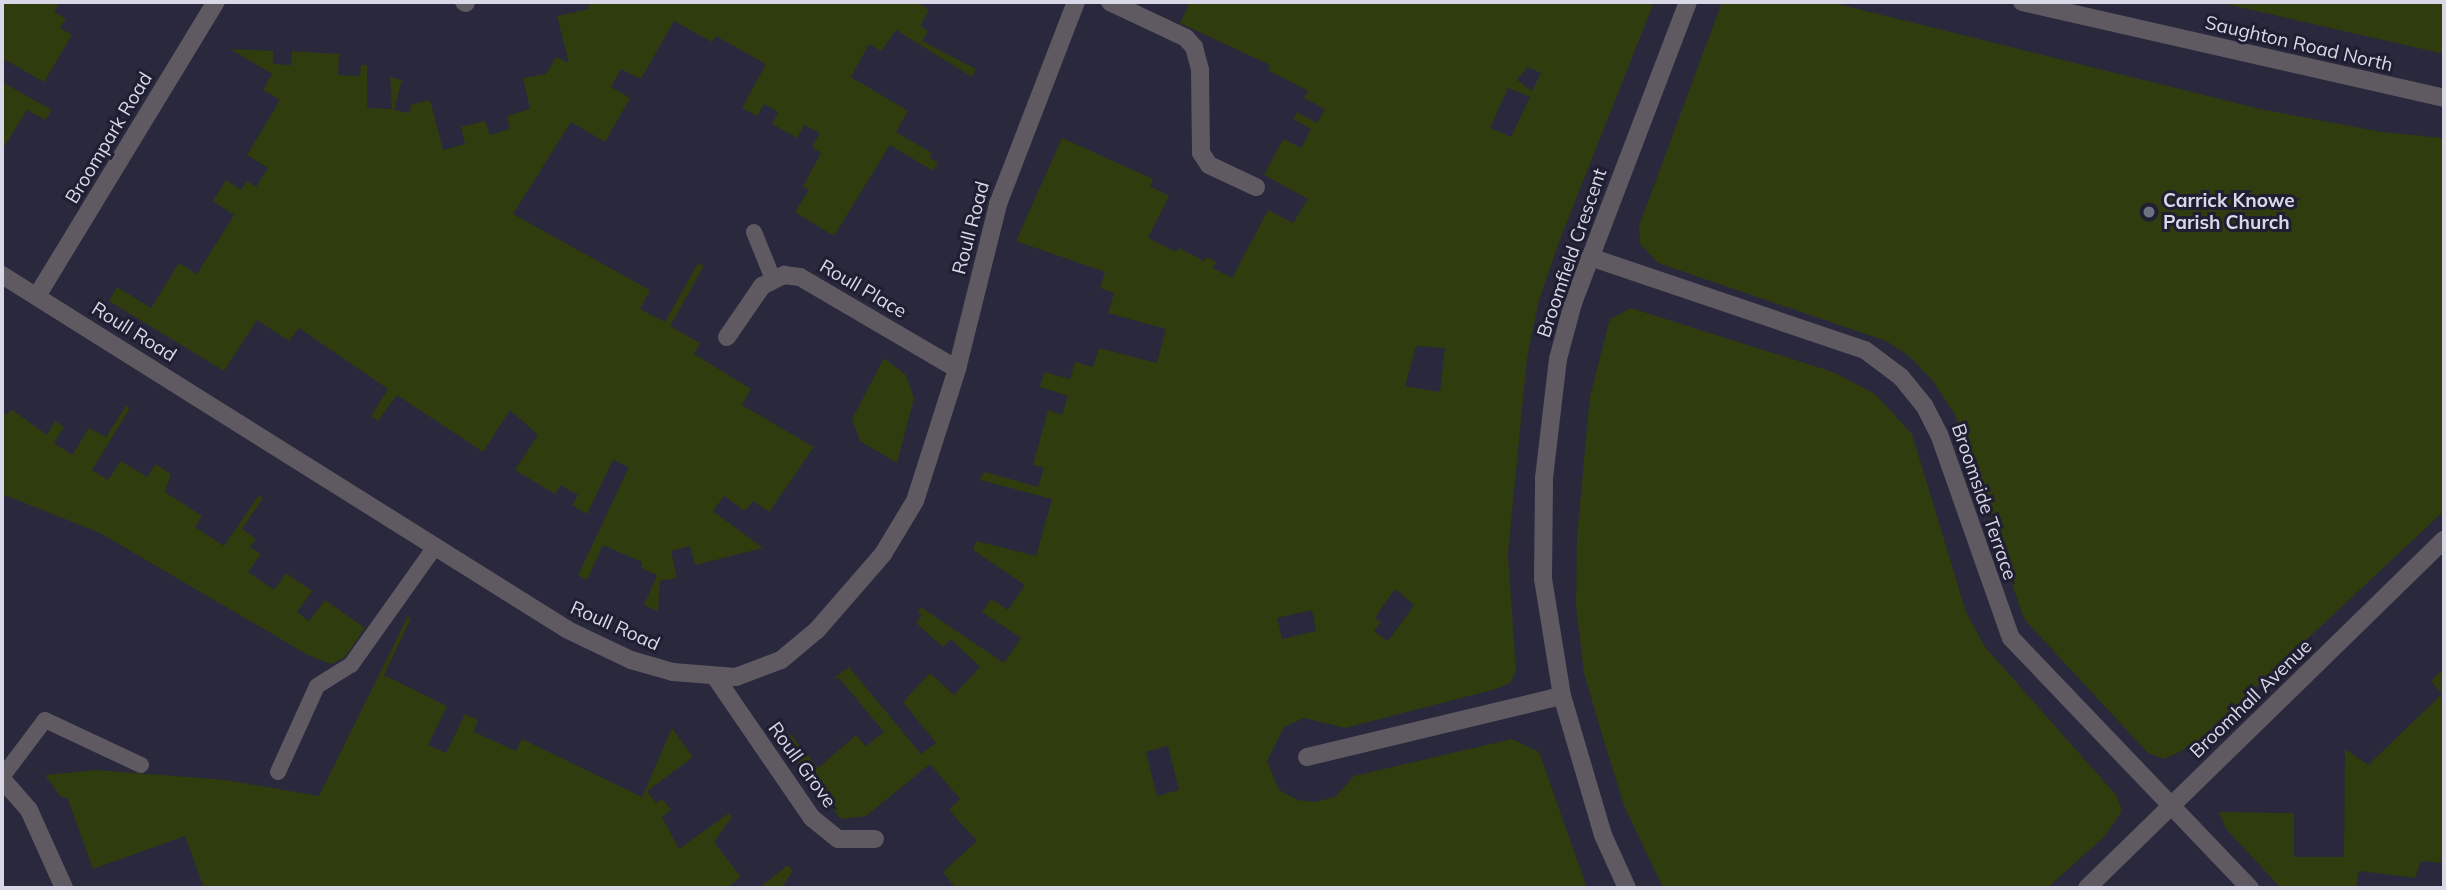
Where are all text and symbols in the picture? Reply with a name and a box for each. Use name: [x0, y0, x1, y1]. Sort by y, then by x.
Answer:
street label: Saughton Road North: [2203, 11, 2395, 77]
street label: Broompark Road: [61, 68, 157, 208]
street label: Broomfield Crescent: [1532, 166, 1612, 340]
street label: Roull Road: [948, 179, 994, 277]
place label: Carrick Knowe Parish Church: [2163, 190, 2295, 234]
marker: Carrick Knowe Parish Church: [2141, 204, 2157, 220]
street label: Roull Place: [815, 255, 911, 323]
street label: Roull Road: [88, 297, 180, 367]
street label: Broomside Terrace: [1947, 421, 2021, 583]
street label: Roull Road: [567, 596, 663, 656]
street label: Broomhall Avenue: [2185, 635, 2317, 763]
street label: Roull Grove: [763, 718, 841, 812]

